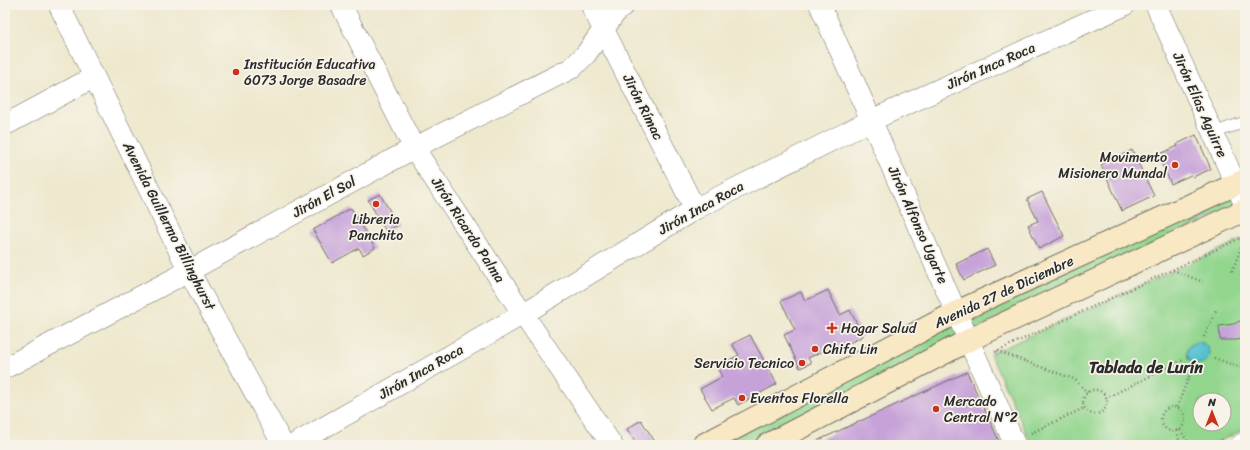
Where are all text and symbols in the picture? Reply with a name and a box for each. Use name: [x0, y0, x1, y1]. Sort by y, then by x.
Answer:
street label: Jirón Inca Roca: [942, 35, 1039, 97]
street label: Jirón Elías Aguirre: [1165, 47, 1234, 162]
place label: Institución Educativa 6073 Jorge Basadre: [243, 52, 376, 93]
marker: Institución Educativa 6073 Jorge Basadre: [231, 67, 241, 77]
street label: Jirón Rímac: [615, 69, 670, 145]
street label: Avenida Guillermo Billinghurst: [115, 136, 223, 316]
place label: Movimento Misionero Mundal: [1058, 145, 1168, 186]
marker: Movimento Misionero Mundal: [1170, 160, 1180, 170]
street label: Jirón Alfonso Ugarte: [880, 161, 955, 288]
street label: Jirón El Sol: [287, 169, 361, 225]
street label: Jirón Ricardo Palma: [424, 171, 512, 288]
street label: Jirón Inca Roca: [653, 174, 749, 242]
marker: Libreria Panchito: [371, 199, 381, 209]
place label: Libreria Panchito: [349, 207, 403, 248]
street label: Avenida 27 de Diciembre: [929, 249, 1078, 336]
place label: Hogar Salud: [841, 316, 918, 341]
marker: Hogar Salud: [826, 322, 838, 334]
street label: Jirón Inca Roca: [373, 337, 468, 407]
place label: Chifa Lin: [823, 337, 878, 362]
marker: Chifa Lin: [810, 344, 820, 354]
place label: Servicio Tecnico: [694, 351, 794, 376]
district label: Tablada de Lurín: [1089, 353, 1203, 382]
marker: Servicio Tecnico: [797, 358, 807, 368]
place label: Eventos Florella: [750, 386, 849, 411]
place label: Mercado Central N°2: [944, 389, 1018, 430]
north arrow: [1192, 392, 1232, 432]
marker: Eventos Florella: [737, 393, 747, 403]
text: N: [1207, 393, 1216, 412]
marker: Mercado Central N°2: [931, 404, 941, 414]

